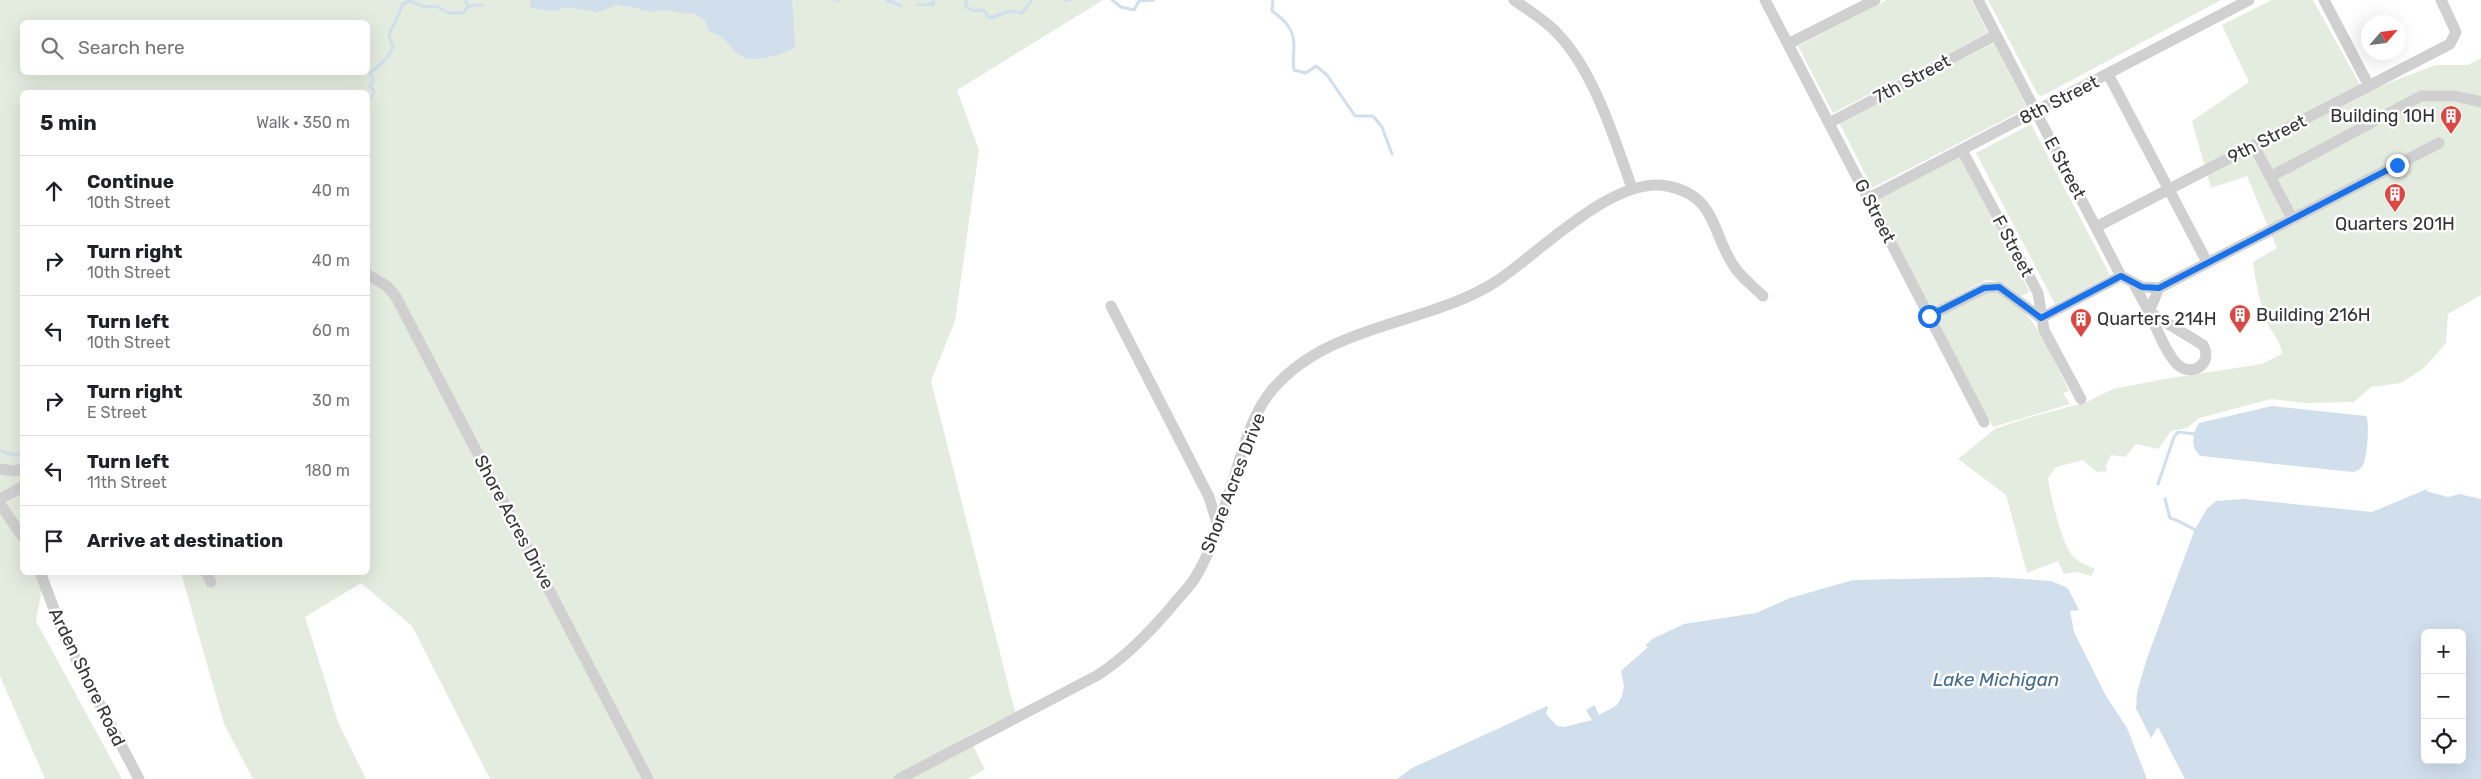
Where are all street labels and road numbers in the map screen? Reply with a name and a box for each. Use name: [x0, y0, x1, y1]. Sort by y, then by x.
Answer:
street label: 7th Street: [1870, 50, 1954, 108]
street label: 8th Street: [2016, 71, 2102, 129]
street label: 9th Street: [2224, 110, 2310, 168]
street label: E Street: [2039, 133, 2091, 203]
street label: G Street: [1850, 175, 1900, 247]
street label: F Street: [1988, 211, 2038, 281]
street label: Shore Acres Drive: [1196, 410, 1270, 556]
street label: Shore Acres Drive: [469, 451, 559, 593]
street label: Arden Shore Road: [44, 604, 130, 750]

